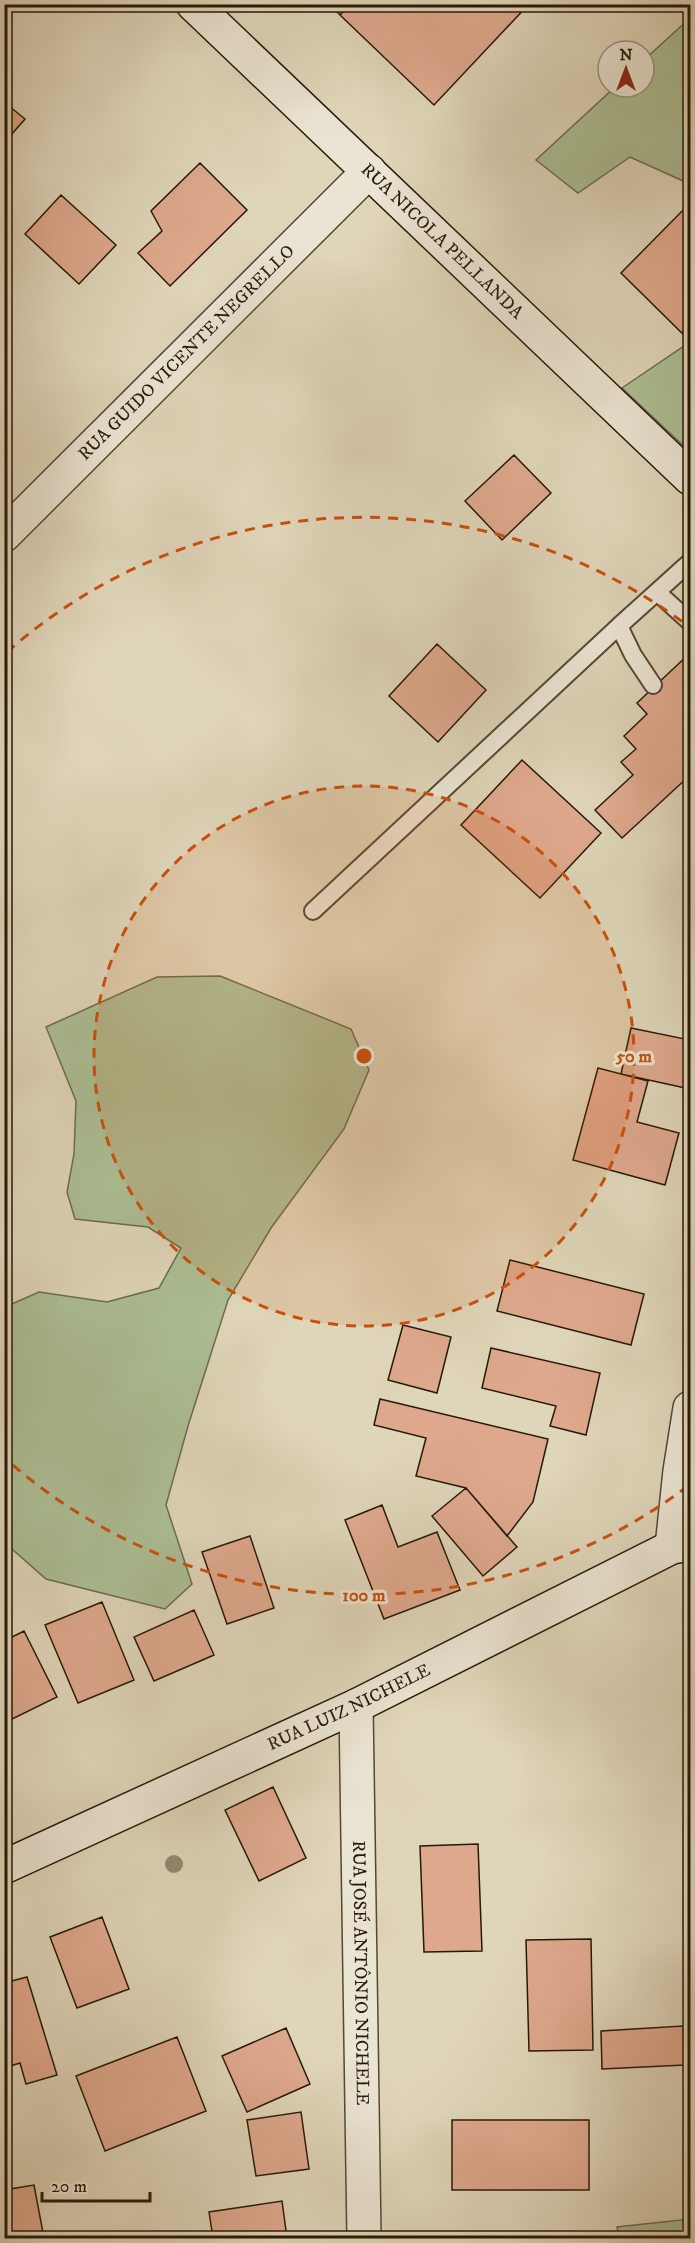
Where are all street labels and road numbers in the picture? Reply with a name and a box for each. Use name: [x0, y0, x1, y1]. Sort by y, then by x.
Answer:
street label: RUA NICOLA PELLANDA: [356, 159, 528, 324]
street label: RUA GUIDO VICENTE NEGRELLO: [74, 240, 299, 465]
street label: RUA LUIZ NICHELE: [264, 1659, 434, 1756]
street label: RUA JOSÉ ANTÔNIO NICHELE: [347, 1840, 373, 2106]

